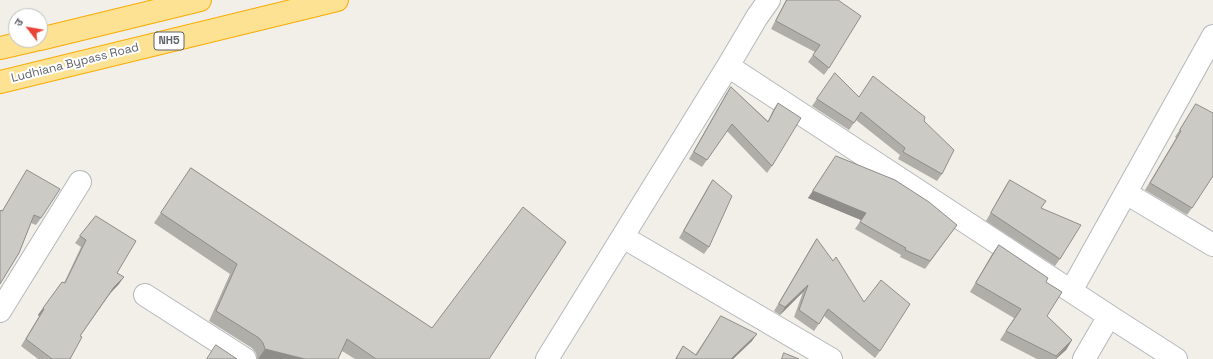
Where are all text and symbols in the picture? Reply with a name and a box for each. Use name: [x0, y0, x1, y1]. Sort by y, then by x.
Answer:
north arrow: [8, 8, 48, 48]
text: उ: [11, 16, 26, 29]
road number: NH5: [154, 32, 184, 50]
street label: Ludhiana Bypass Road: [10, 40, 140, 86]

